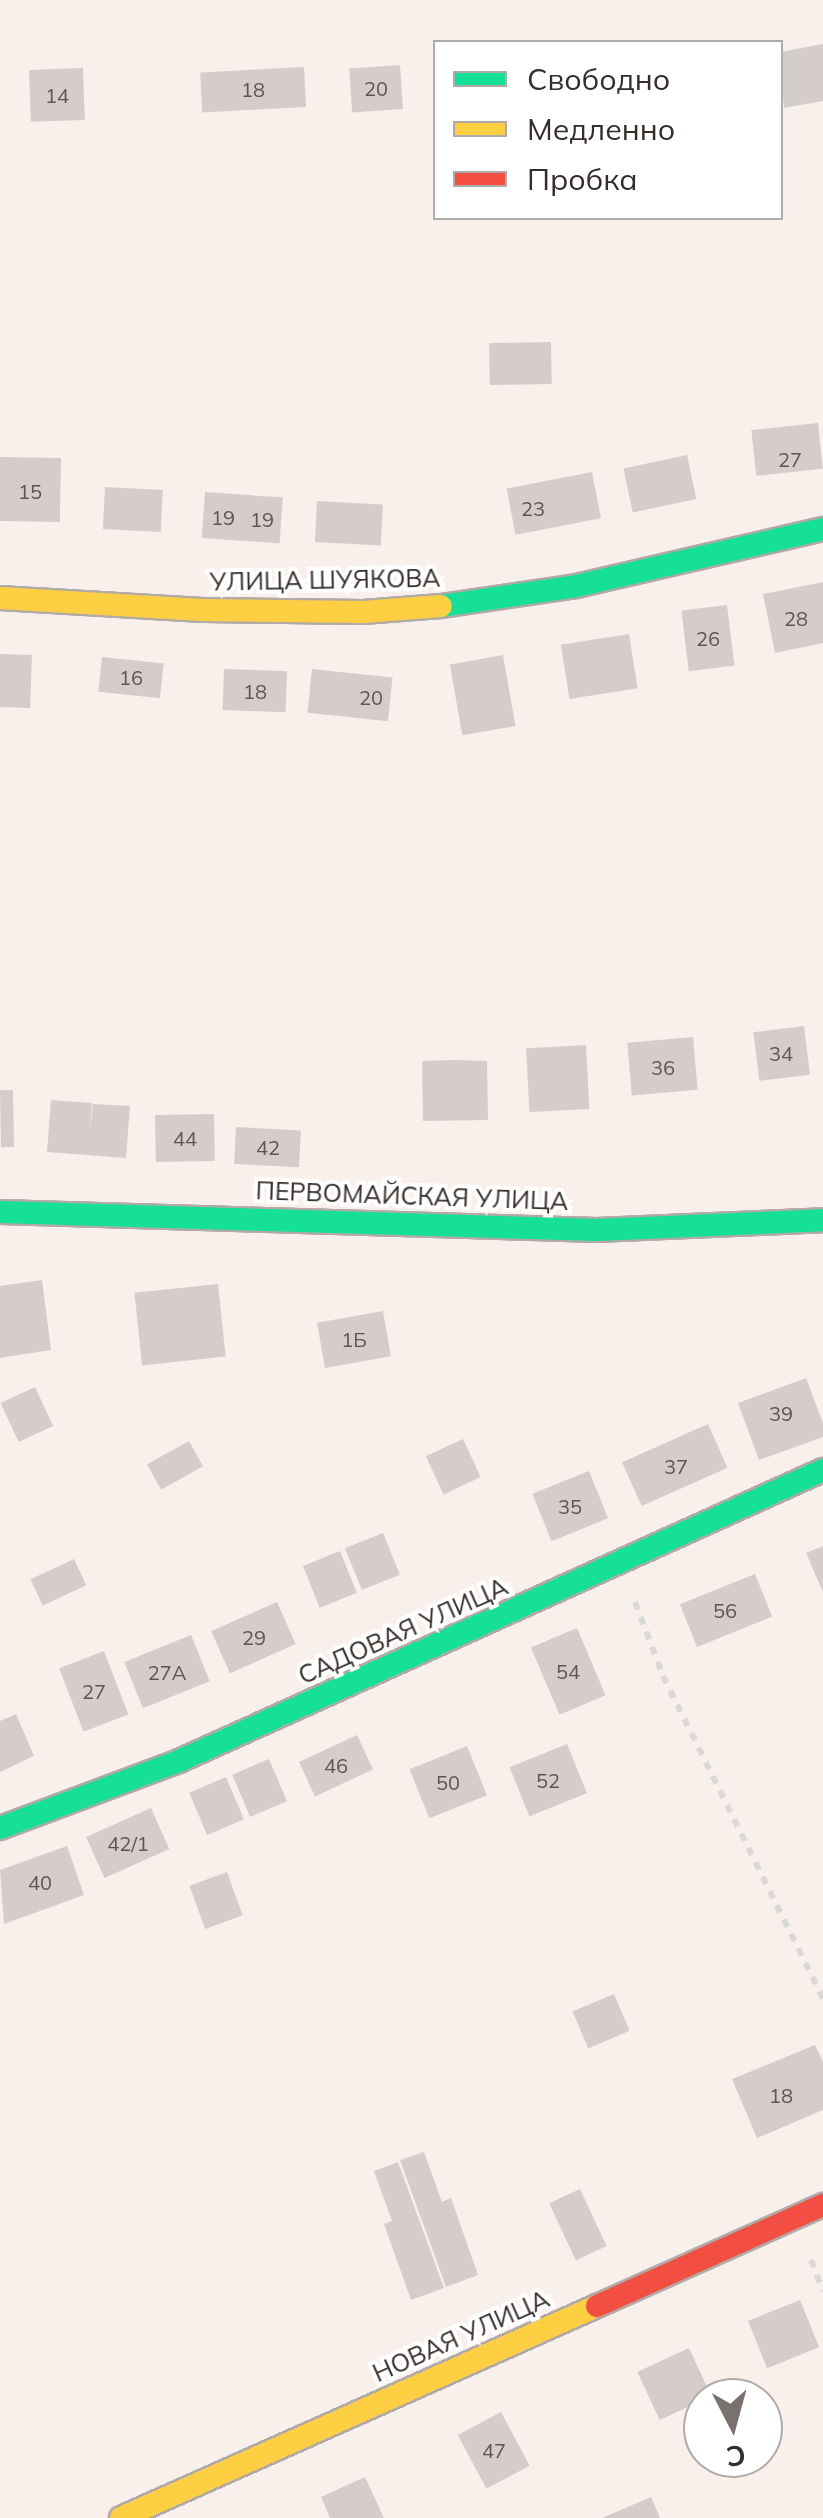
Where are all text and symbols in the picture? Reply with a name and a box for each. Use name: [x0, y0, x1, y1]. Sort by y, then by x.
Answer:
legend: [433, 40, 783, 220]
text: Свободно: [527, 60, 670, 98]
house number: 20: [364, 76, 388, 100]
house number: 18: [241, 77, 265, 101]
house number: 14: [45, 83, 69, 107]
text: Медленно: [527, 110, 675, 148]
text: Пробка: [527, 160, 638, 198]
house number: 27: [778, 447, 802, 471]
house number: 15: [18, 479, 42, 503]
house number: 23: [521, 496, 545, 520]
house number: 19: [211, 505, 235, 529]
house number: 19: [250, 507, 274, 531]
street label: УЛИЦА ШУЯКОВА: [209, 563, 441, 597]
house number: 28: [784, 606, 808, 630]
house number: 26: [696, 626, 720, 650]
house number: 16: [119, 665, 143, 689]
house number: 18: [243, 679, 267, 703]
house number: 20: [359, 685, 383, 709]
house number: 34: [769, 1041, 793, 1065]
house number: 36: [651, 1055, 675, 1079]
house number: 44: [173, 1126, 197, 1150]
house number: 42: [256, 1135, 280, 1159]
street label: ПЕРВОМАЙСКАЯ УЛИЦА: [255, 1176, 569, 1216]
house number: 1Б: [341, 1327, 367, 1351]
house number: 39: [769, 1401, 793, 1425]
house number: 37: [664, 1454, 688, 1478]
house number: 35: [558, 1494, 582, 1518]
street label: САДОВАЯ УЛИЦА: [294, 1571, 512, 1691]
house number: 56: [713, 1598, 737, 1622]
house number: 29: [242, 1625, 266, 1649]
house number: 54: [556, 1659, 580, 1683]
house number: 27А: [148, 1660, 186, 1684]
house number: 27: [82, 1679, 106, 1703]
house number: 46: [324, 1753, 348, 1777]
house number: 52: [536, 1768, 560, 1792]
house number: 50: [436, 1770, 460, 1794]
house number: 42/1: [107, 1831, 149, 1855]
house number: 40: [28, 1870, 52, 1894]
house number: 18: [769, 2083, 793, 2107]
street label: НОВАЯ УЛИЦА: [368, 2284, 554, 2388]
north arrow: [683, 2378, 783, 2478]
house number: 47: [482, 2438, 506, 2462]
text: С: [725, 2438, 747, 2475]

